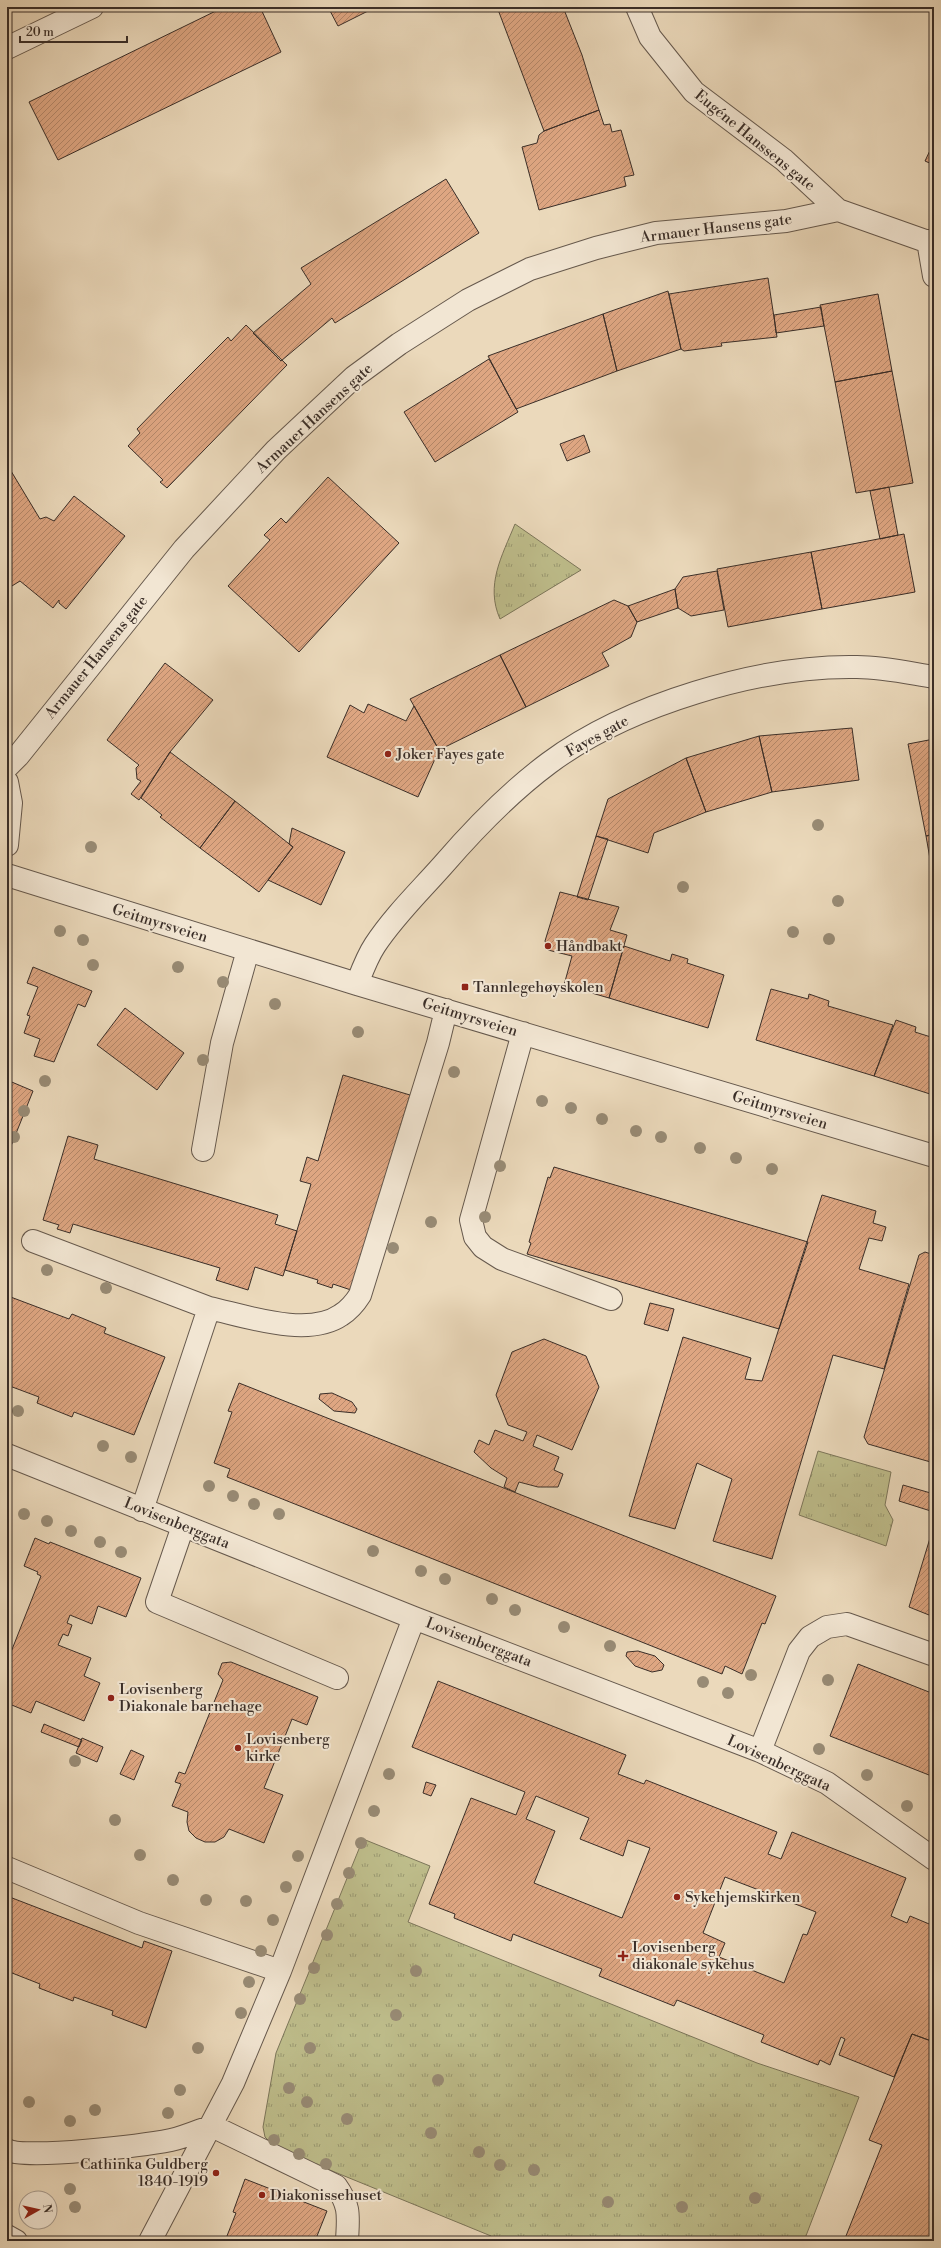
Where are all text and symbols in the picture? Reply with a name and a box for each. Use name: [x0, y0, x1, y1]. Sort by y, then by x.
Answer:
scale bar: [20, 18, 127, 44]
text: 20 m: [26, 25, 54, 40]
street label: Eugéne Hanssens gate: [691, 86, 819, 195]
street label: Armauer Hansens gate: [638, 210, 793, 247]
street label: Armauer Hansens gate: [251, 359, 377, 478]
street label: Armauer Hansens gate: [40, 592, 152, 723]
street label: Fayes gate: [563, 711, 632, 761]
place label: Joker Fayes gate: [395, 745, 505, 764]
marker: Joker Fayes gate: [383, 749, 393, 759]
street label: Geitmyrsveien: [110, 900, 210, 947]
place label: Håndbakt: [556, 937, 623, 956]
marker: Håndbakt: [543, 941, 553, 951]
place label: Tannlegehøyskolen: [473, 978, 604, 997]
marker: Tannlegehøyskolen: [460, 982, 470, 992]
street label: Geitmyrsveien: [420, 994, 520, 1041]
street label: Geitmyrsveien: [730, 1087, 830, 1134]
street label: Lovisenberggata: [121, 1494, 233, 1553]
street label: Lovisenberggata: [423, 1613, 535, 1672]
place label: Lovisenberg Diakonale barnehage: [119, 1680, 262, 1716]
marker: Lovisenberg Diakonale barnehage: [106, 1693, 116, 1703]
place label: Lovisenberg kirke: [246, 1730, 330, 1766]
street label: Lovisenberggata: [724, 1731, 834, 1796]
marker: Lovisenberg kirke: [233, 1743, 243, 1753]
place label: Sykehjemskirken: [685, 1888, 800, 1907]
marker: Sykehjemskirken: [672, 1892, 682, 1902]
place label: Lovisenberg diakonale sykehus: [632, 1938, 754, 1974]
marker: Lovisenberg diakonale sykehus: [617, 1950, 629, 1962]
place label: Cathinka Guldberg 1840-1919: [80, 2155, 208, 2191]
marker: Cathinka Guldberg 1840-1919: [211, 2168, 221, 2178]
place label: Diakonissehuset: [270, 2186, 383, 2205]
north arrow: [18, 2190, 58, 2230]
marker: Diakonissehuset: [257, 2190, 267, 2200]
text: N: [39, 2203, 54, 2214]

